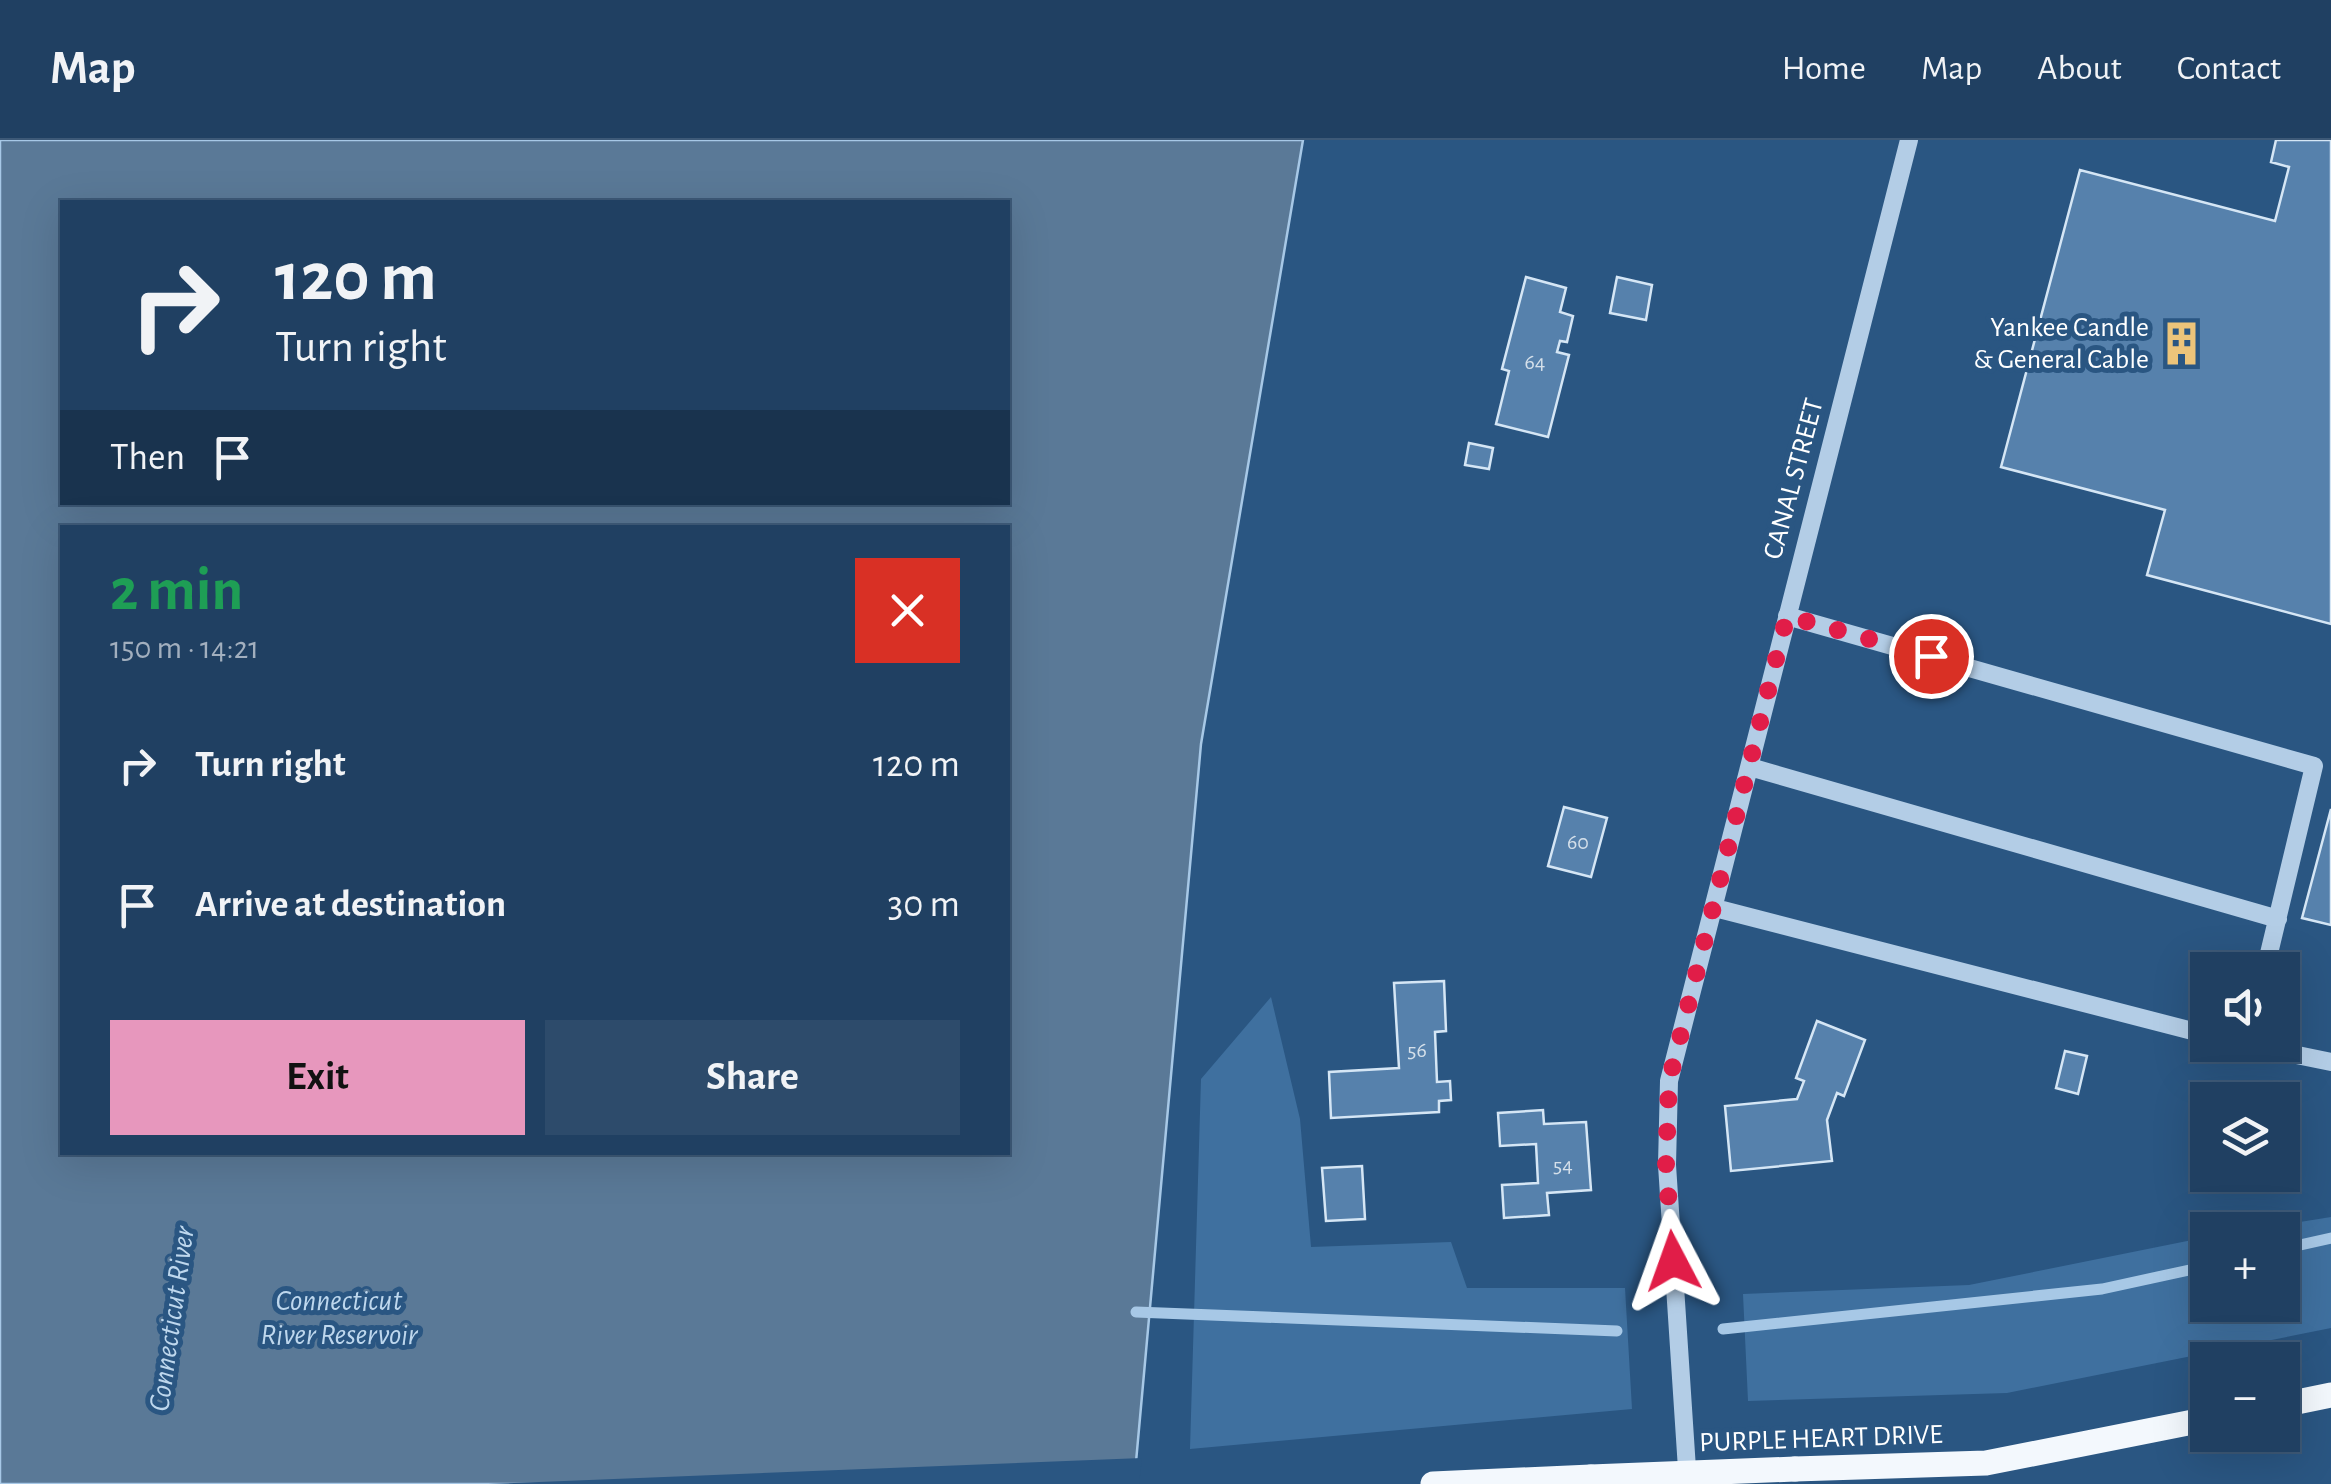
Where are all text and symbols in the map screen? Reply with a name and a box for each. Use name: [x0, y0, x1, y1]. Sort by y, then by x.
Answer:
text: Map: [50, 45, 136, 93]
text: Home: [1782, 51, 1866, 86]
text: Map: [1921, 51, 1982, 86]
text: About: [2037, 51, 2122, 86]
text: Contact: [2177, 51, 2281, 86]
icon: right: [110, 240, 240, 370]
text: 120 m: [275, 243, 437, 313]
place label: Yankee Candle & General Cable: [1973, 314, 2149, 374]
building icon: Yankee Candle & General Cable: [2158, 320, 2206, 368]
text: Turn right: [275, 325, 447, 370]
house number: 64: [1525, 351, 1545, 373]
street label: CANAL STREET: [1759, 395, 1829, 562]
icon: arrive: [205, 430, 260, 485]
text: Then: [110, 439, 185, 477]
button: close: [855, 558, 960, 663]
text: 2 min: [110, 561, 243, 621]
pin: [1889, 614, 1974, 699]
icon: arrive: [1904, 629, 1959, 684]
text: 150 m · 14:21: [110, 632, 259, 664]
icon: right: [110, 738, 165, 793]
text: Turn right: [195, 746, 345, 784]
text: 120 m: [873, 746, 960, 784]
house number: 60: [1567, 831, 1589, 853]
icon: arrive: [110, 878, 165, 933]
text: Arrive at destination: [195, 886, 506, 924]
text: 30 m: [888, 886, 960, 924]
map controls: [2190, 952, 2300, 1452]
button: sound: [2190, 952, 2300, 1062]
button: Exit: [110, 1020, 525, 1135]
button: Share: [545, 1020, 960, 1135]
house number: 56: [1407, 1039, 1427, 1061]
button: layers: [2190, 1082, 2300, 1192]
house number: 54: [1553, 1154, 1573, 1176]
position arrow: [1621, 1209, 1725, 1313]
button: +: [2190, 1212, 2300, 1322]
water label: Connecticut River: [144, 1223, 200, 1413]
water label: Connecticut River Reservoir: [260, 1286, 419, 1350]
button: −: [2190, 1342, 2300, 1452]
street label: PURPLE HEART DRIVE: [1699, 1421, 1943, 1457]

